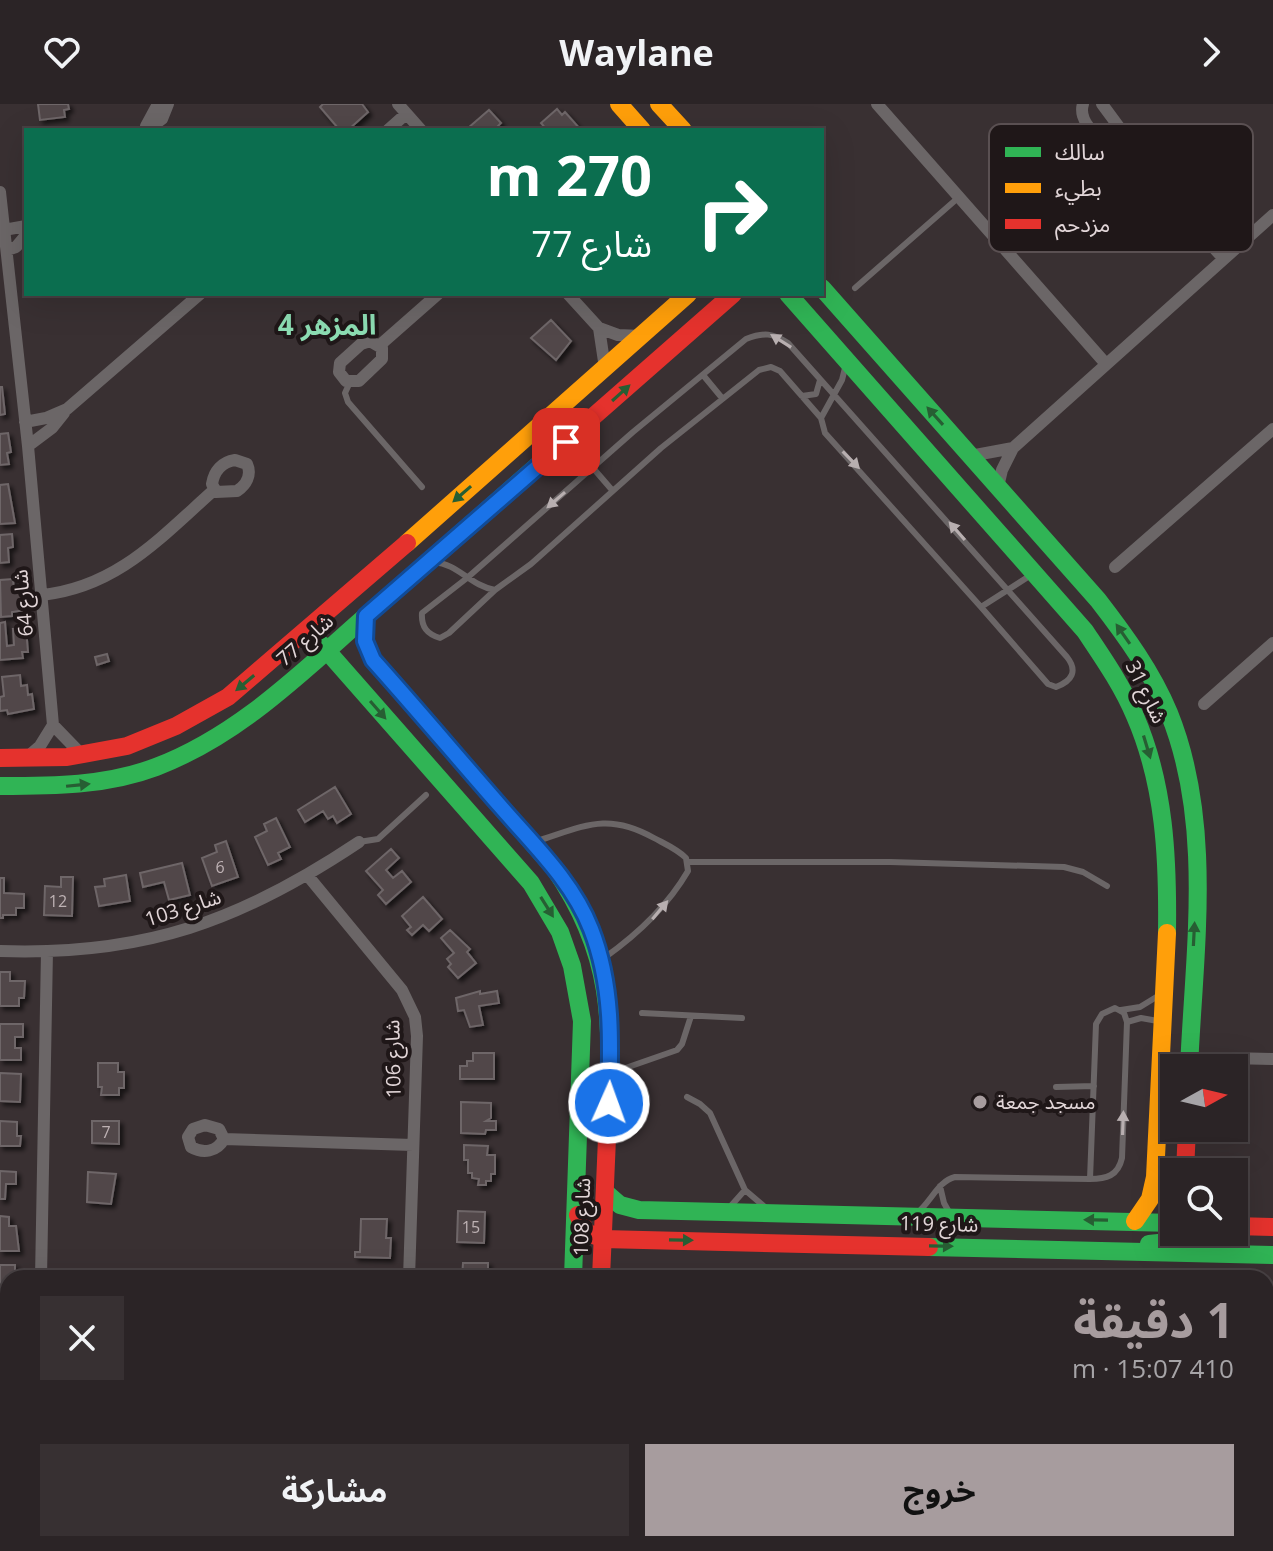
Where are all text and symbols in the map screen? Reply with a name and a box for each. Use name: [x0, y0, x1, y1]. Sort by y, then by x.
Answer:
text: Waylane: [559, 28, 714, 77]
icon: heart: [40, 30, 84, 74]
icon: forward: [1189, 30, 1233, 74]
legend: [989, 124, 1253, 252]
text: 270 m: [486, 136, 652, 212]
text: سالك: [1055, 136, 1105, 166]
icon: right: [680, 160, 784, 264]
text: بطيء: [1055, 172, 1102, 205]
text: مزدحم: [1055, 208, 1110, 241]
text: شارع 77: [531, 219, 652, 268]
district label: المزهر 4: [278, 305, 376, 343]
one-way arrow: [770, 334, 793, 349]
one-way arrow: [611, 384, 631, 402]
one-way arrow: [926, 406, 944, 426]
pin: [532, 408, 600, 476]
icon: arrive: [544, 420, 588, 464]
one-way arrow: [841, 450, 859, 469]
one-way arrow: [453, 485, 472, 503]
one-way arrow: [546, 491, 566, 508]
one-way arrow: [949, 522, 966, 542]
street label: شارع 64: [6, 568, 41, 638]
street label: شارع 77: [271, 607, 340, 673]
one-way arrow: [1116, 623, 1131, 644]
street label: شارع 31: [1118, 656, 1173, 729]
one-way arrow: [235, 674, 255, 691]
one-way arrow: [368, 701, 386, 720]
one-way arrow: [1141, 736, 1154, 760]
one-way arrow: [66, 779, 91, 792]
house number: 6: [215, 856, 225, 878]
street label: شارع 103: [141, 883, 225, 934]
house number: 12: [49, 890, 67, 912]
one-way arrow: [540, 896, 554, 918]
one-way arrow: [651, 900, 668, 920]
one-way arrow: [1188, 921, 1201, 946]
street label: شارع 106: [378, 1019, 409, 1098]
north arrow: [1160, 1054, 1248, 1142]
map controls: [1160, 1054, 1248, 1246]
position arrow: [567, 1061, 651, 1145]
place label: مسجد جمعة: [996, 1088, 1096, 1115]
marker: مسجد جمعة: [971, 1093, 989, 1111]
one-way arrow: [1117, 1110, 1130, 1135]
house number: 7: [101, 1121, 111, 1143]
button: search: [1160, 1158, 1248, 1246]
street label: شارع 108: [567, 1177, 598, 1257]
street label: شارع 119: [899, 1209, 978, 1240]
one-way arrow: [1083, 1214, 1108, 1226]
house number: 15: [462, 1216, 480, 1238]
one-way arrow: [669, 1234, 694, 1246]
one-way arrow: [929, 1240, 954, 1253]
text: 1 دقيقة: [1073, 1287, 1234, 1352]
button: close: [40, 1296, 124, 1380]
text: 410 m · 15:07: [1072, 1350, 1234, 1386]
button: مشاركة: [40, 1444, 629, 1536]
button: خروج: [645, 1444, 1234, 1536]

